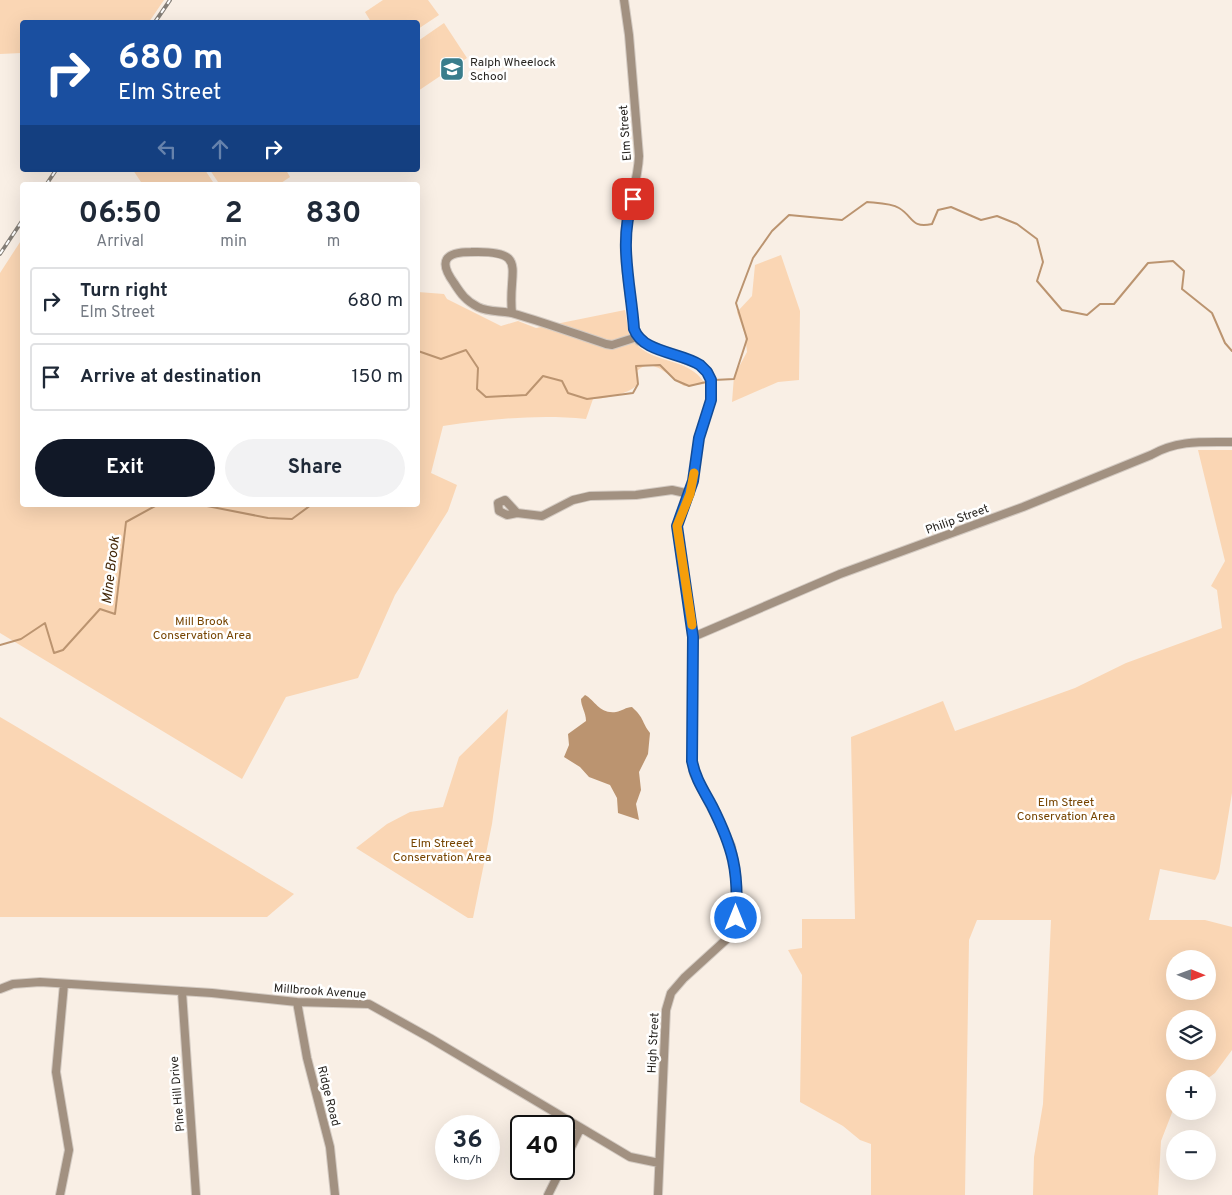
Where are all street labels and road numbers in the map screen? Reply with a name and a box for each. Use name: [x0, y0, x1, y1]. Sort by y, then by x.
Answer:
street label: Elm Street: [616, 104, 636, 162]
street label: Philip Street: [924, 501, 991, 539]
street label: Millbrook Avenue: [273, 981, 367, 1003]
street label: High Street: [644, 1012, 664, 1074]
street label: Pine Hill Drive: [167, 1055, 189, 1132]
street label: Ridge Road: [313, 1064, 343, 1128]

